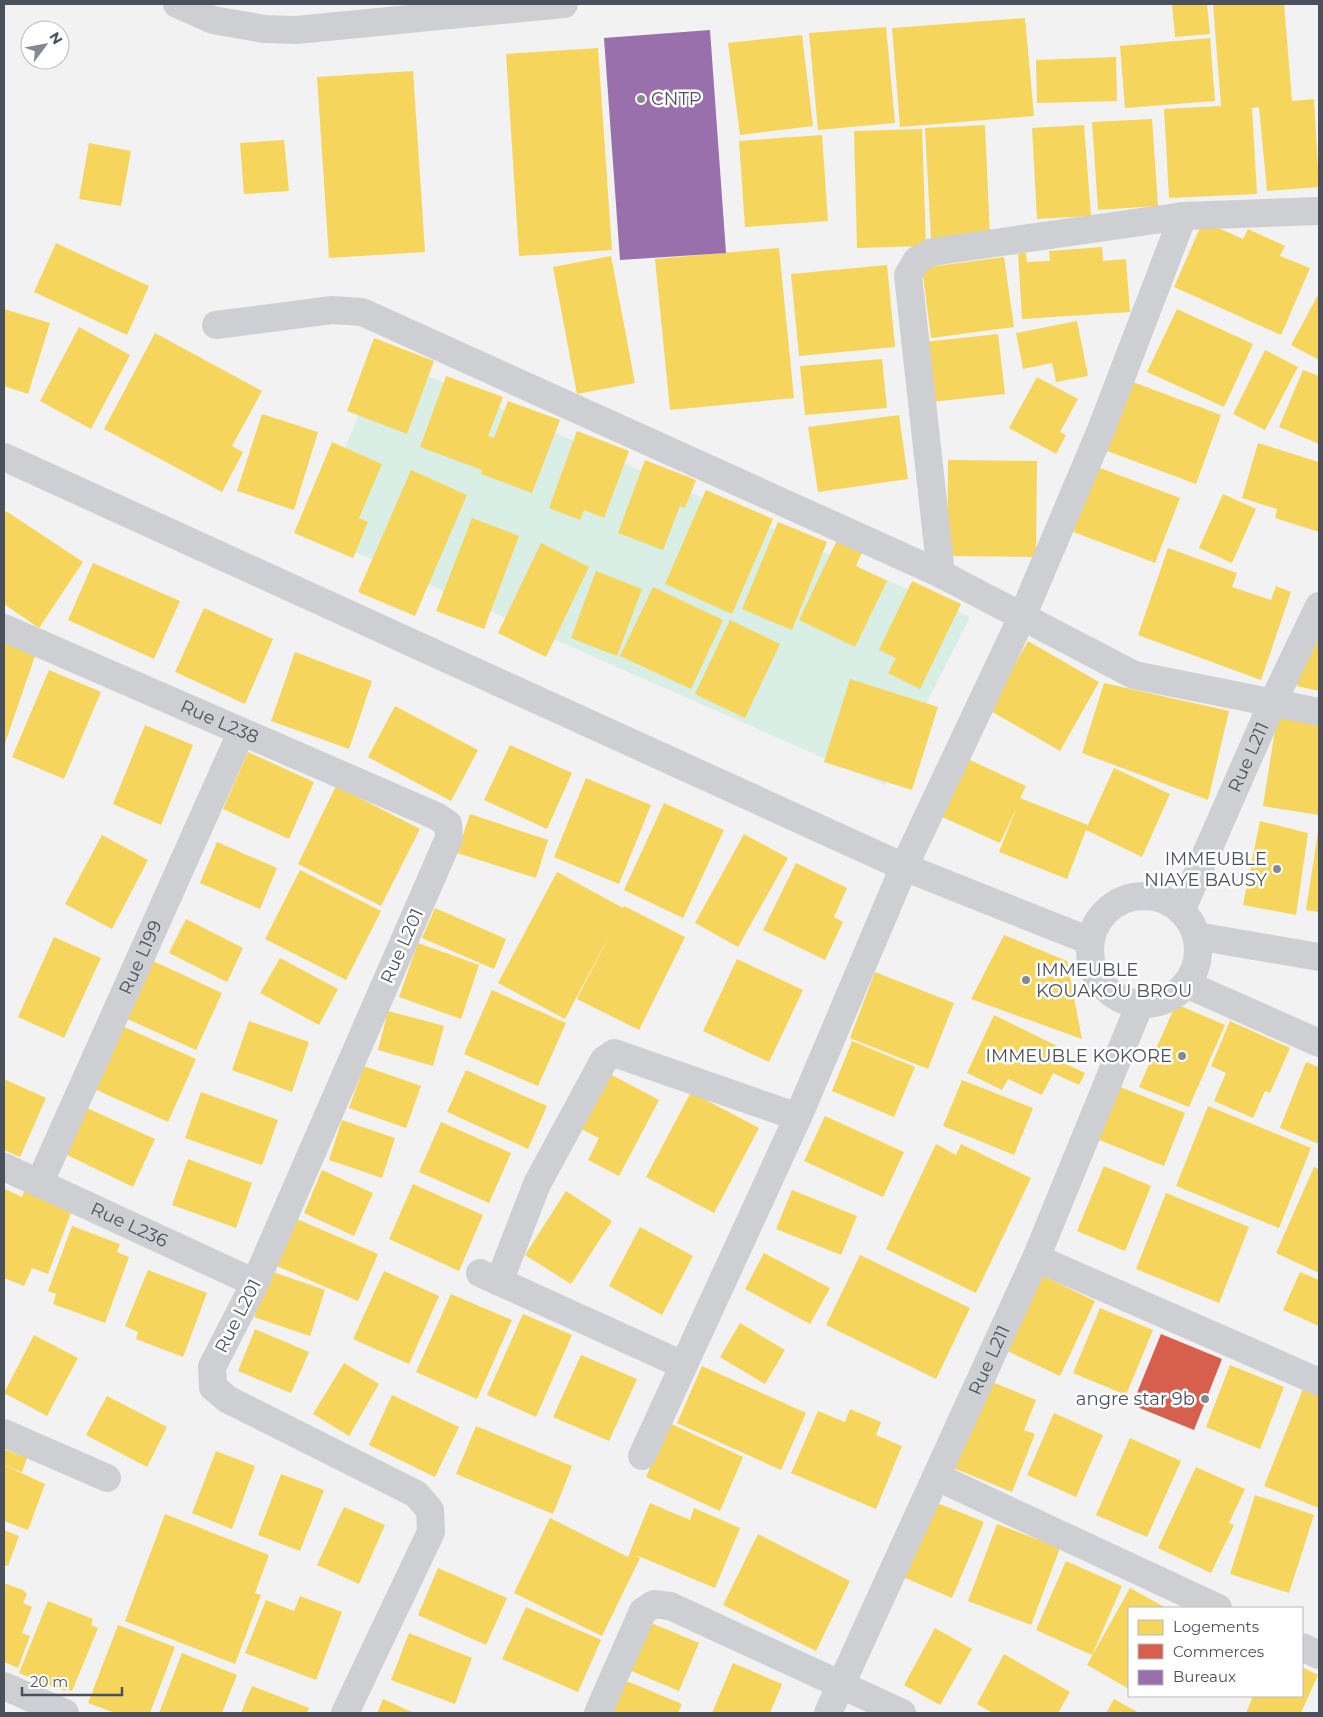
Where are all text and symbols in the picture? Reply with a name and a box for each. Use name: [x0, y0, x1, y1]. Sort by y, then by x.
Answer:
north arrow: [20, 20, 70, 70]
text: N: [45, 29, 67, 48]
place label: CNTP: [651, 88, 702, 110]
marker: CNTP: [635, 93, 647, 105]
street label: Rue L238: [177, 695, 262, 748]
street label: Rue L211: [1224, 719, 1274, 796]
place label: IMMEUBLE NIAYE BAUSY: [1144, 848, 1268, 891]
marker: IMMEUBLE NIAYE BAUSY: [1271, 863, 1283, 875]
street label: Rue L201: [376, 905, 428, 987]
street label: Rue L199: [114, 917, 167, 998]
place label: IMMEUBLE KOUAKOU BROU: [1036, 959, 1192, 1002]
marker: IMMEUBLE KOUAKOU BROU: [1020, 974, 1032, 986]
place label: IMMEUBLE KOKORE: [986, 1045, 1172, 1067]
marker: IMMEUBLE KOKORE: [1176, 1050, 1188, 1062]
street label: Rue L236: [87, 1198, 171, 1252]
street label: Rue L201: [210, 1275, 266, 1357]
street label: Rue L211: [964, 1322, 1015, 1399]
place label: angre star 9b: [1076, 1388, 1195, 1410]
marker: angre star 9b: [1199, 1393, 1211, 1405]
legend: [1128, 1607, 1303, 1697]
text: Logements: [1173, 1617, 1259, 1636]
text: Commerces: [1173, 1642, 1264, 1661]
scale bar: [22, 1664, 122, 1696]
text: Bureaux: [1173, 1667, 1236, 1686]
text: 20 m: [30, 1672, 68, 1691]

